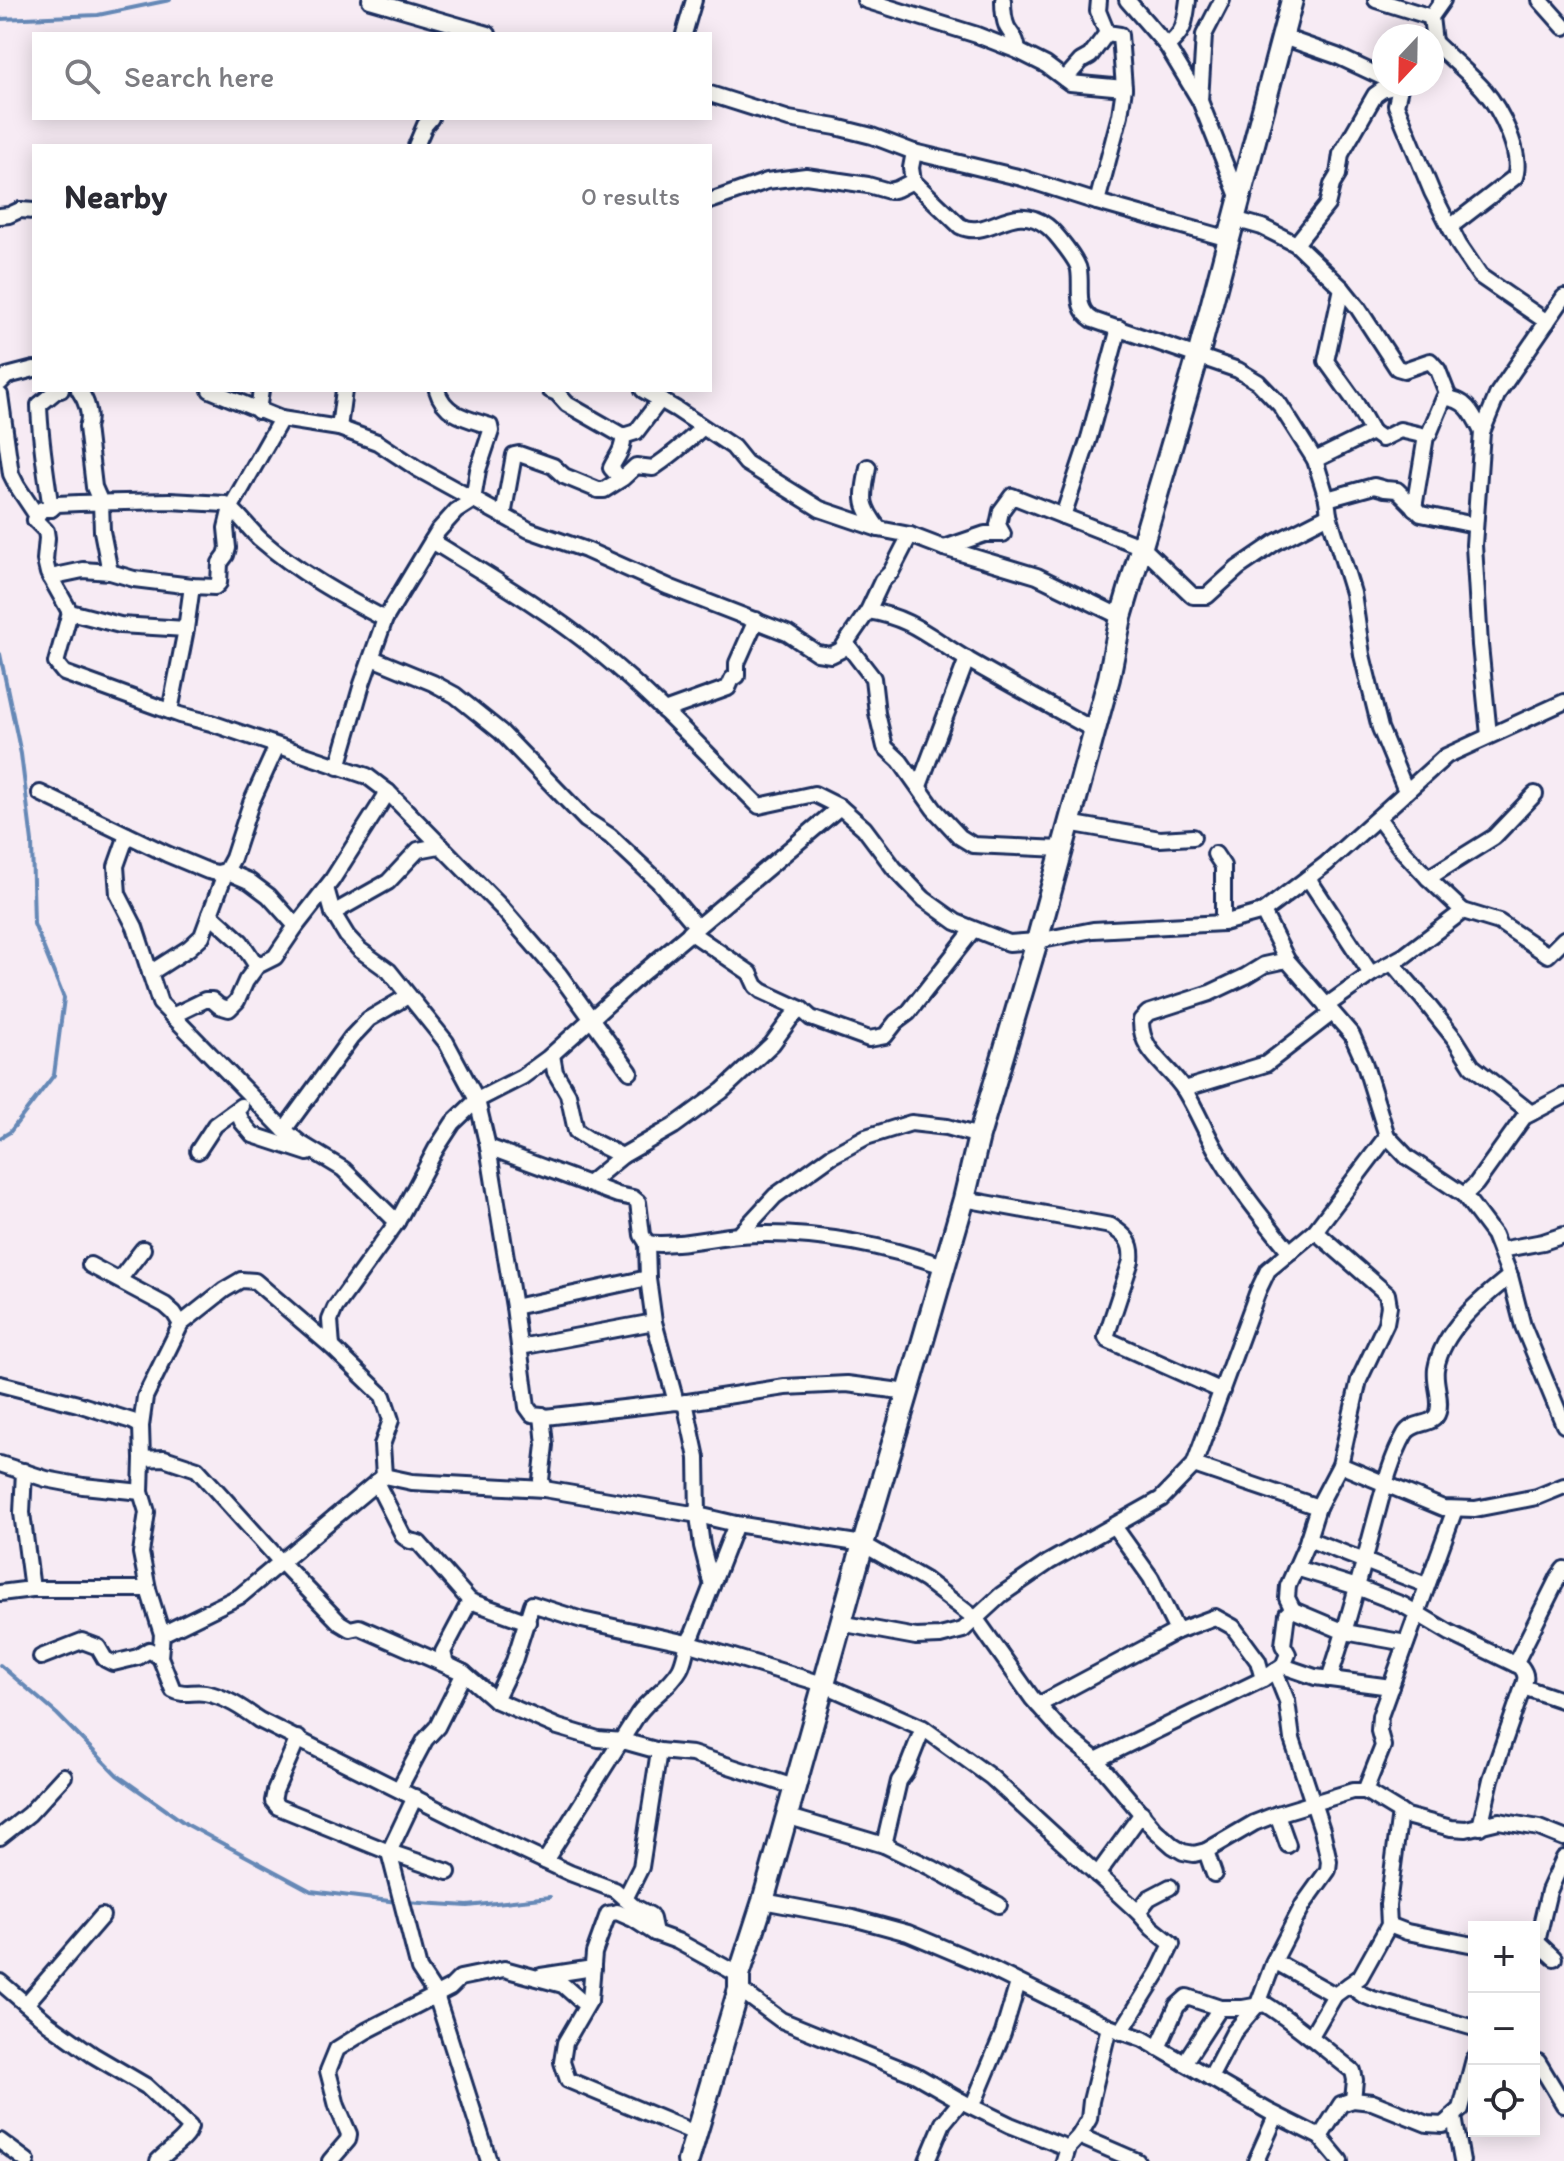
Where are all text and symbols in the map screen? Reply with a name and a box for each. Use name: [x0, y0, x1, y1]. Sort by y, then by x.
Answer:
north arrow: [1372, 24, 1444, 96]
search box: [32, 32, 712, 120]
icon: search: [60, 54, 104, 98]
text: Search here: [124, 58, 274, 95]
text: Nearby: [64, 176, 167, 217]
text: 0 results: [581, 180, 680, 212]
map controls: [1468, 1921, 1540, 2137]
button: +: [1468, 1921, 1540, 1993]
button: −: [1468, 1993, 1540, 2065]
button: locate: [1468, 2065, 1540, 2137]

